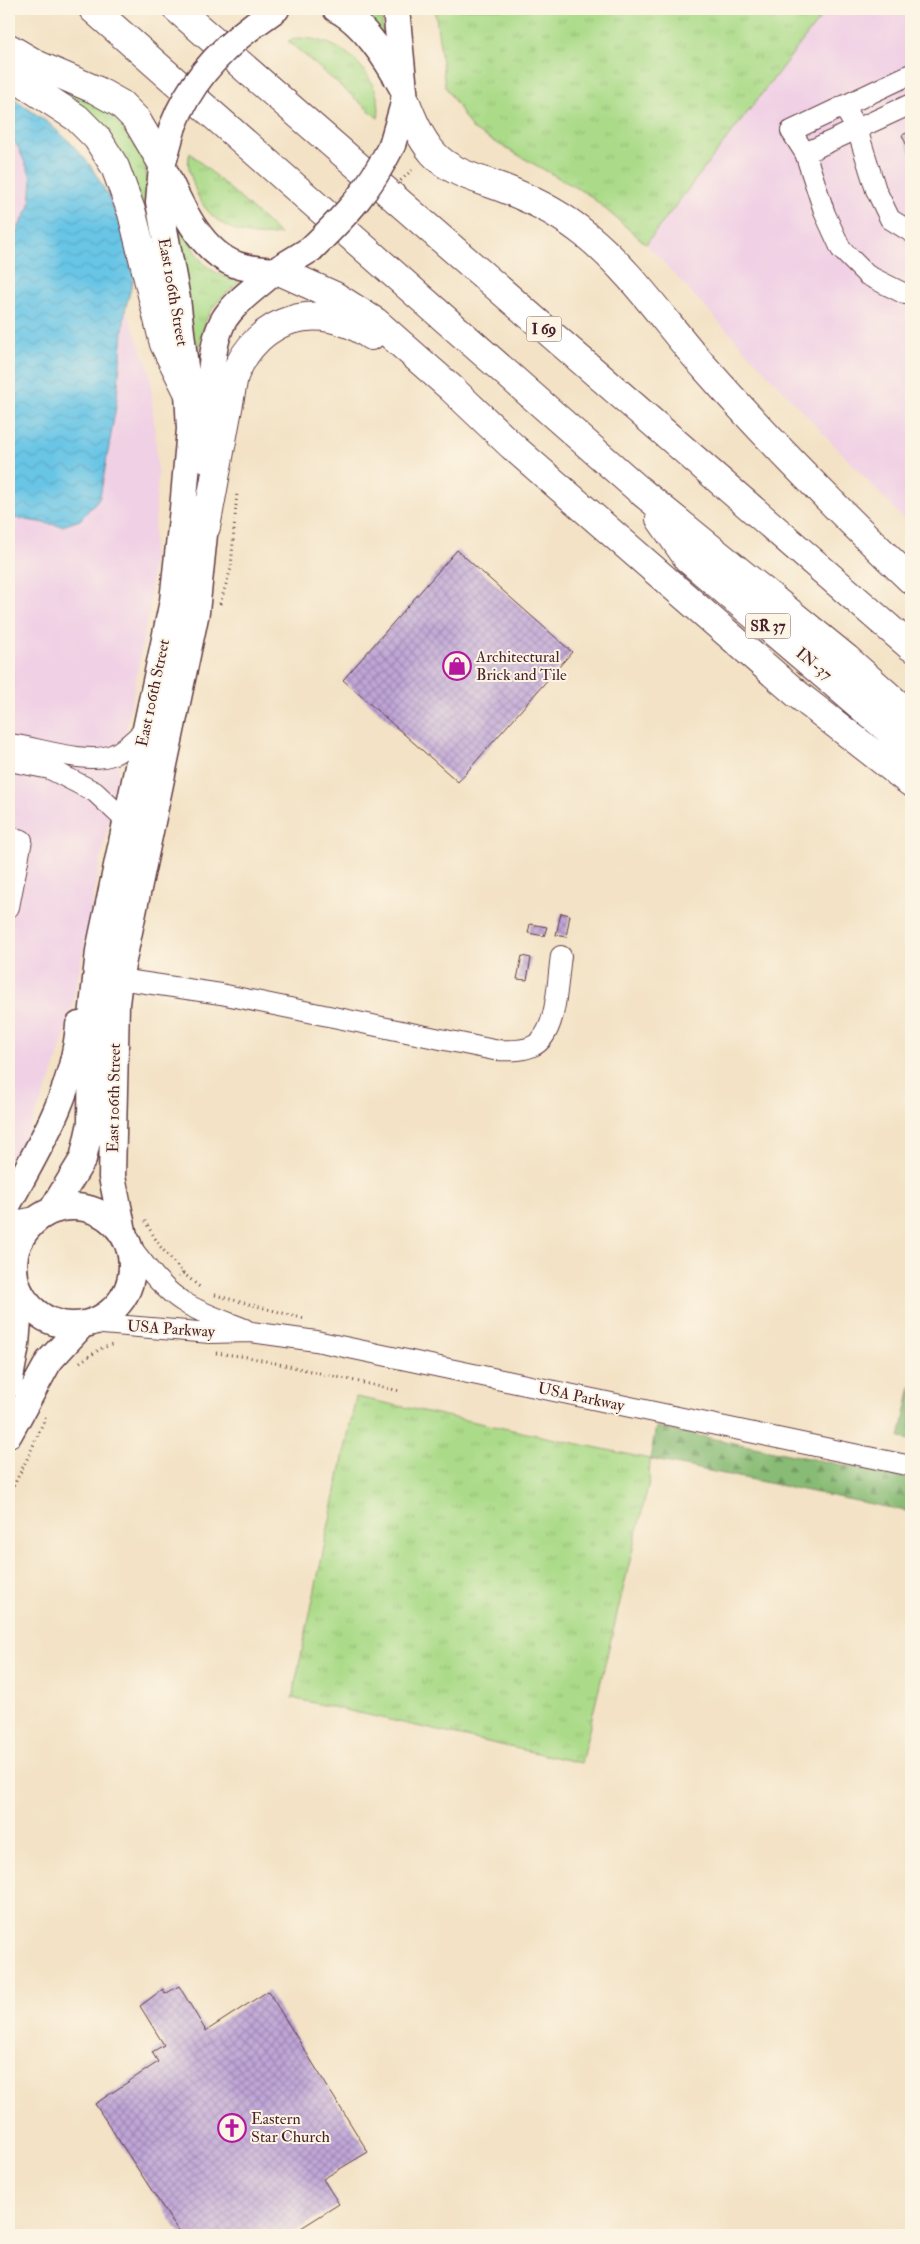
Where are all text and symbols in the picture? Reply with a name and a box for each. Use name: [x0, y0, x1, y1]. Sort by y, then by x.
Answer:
street label: East 106th Street: [154, 236, 192, 348]
road number: I 69: [526, 316, 562, 342]
road number: SR 37: [746, 614, 790, 638]
street label: East 106th Street: [132, 637, 174, 749]
street label: IN-37: [792, 643, 837, 685]
place label: Architectural Brick and Tile: [475, 647, 567, 685]
shop icon: Architectural Brick and Tile: [442, 651, 472, 681]
street label: East 106th Street: [103, 1043, 125, 1153]
street label: USA Parkway: [126, 1316, 217, 1342]
street label: USA Parkway: [536, 1378, 627, 1416]
place label: Eastern Star Church: [251, 2109, 331, 2147]
church icon: Eastern Star Church: [217, 2113, 247, 2143]

